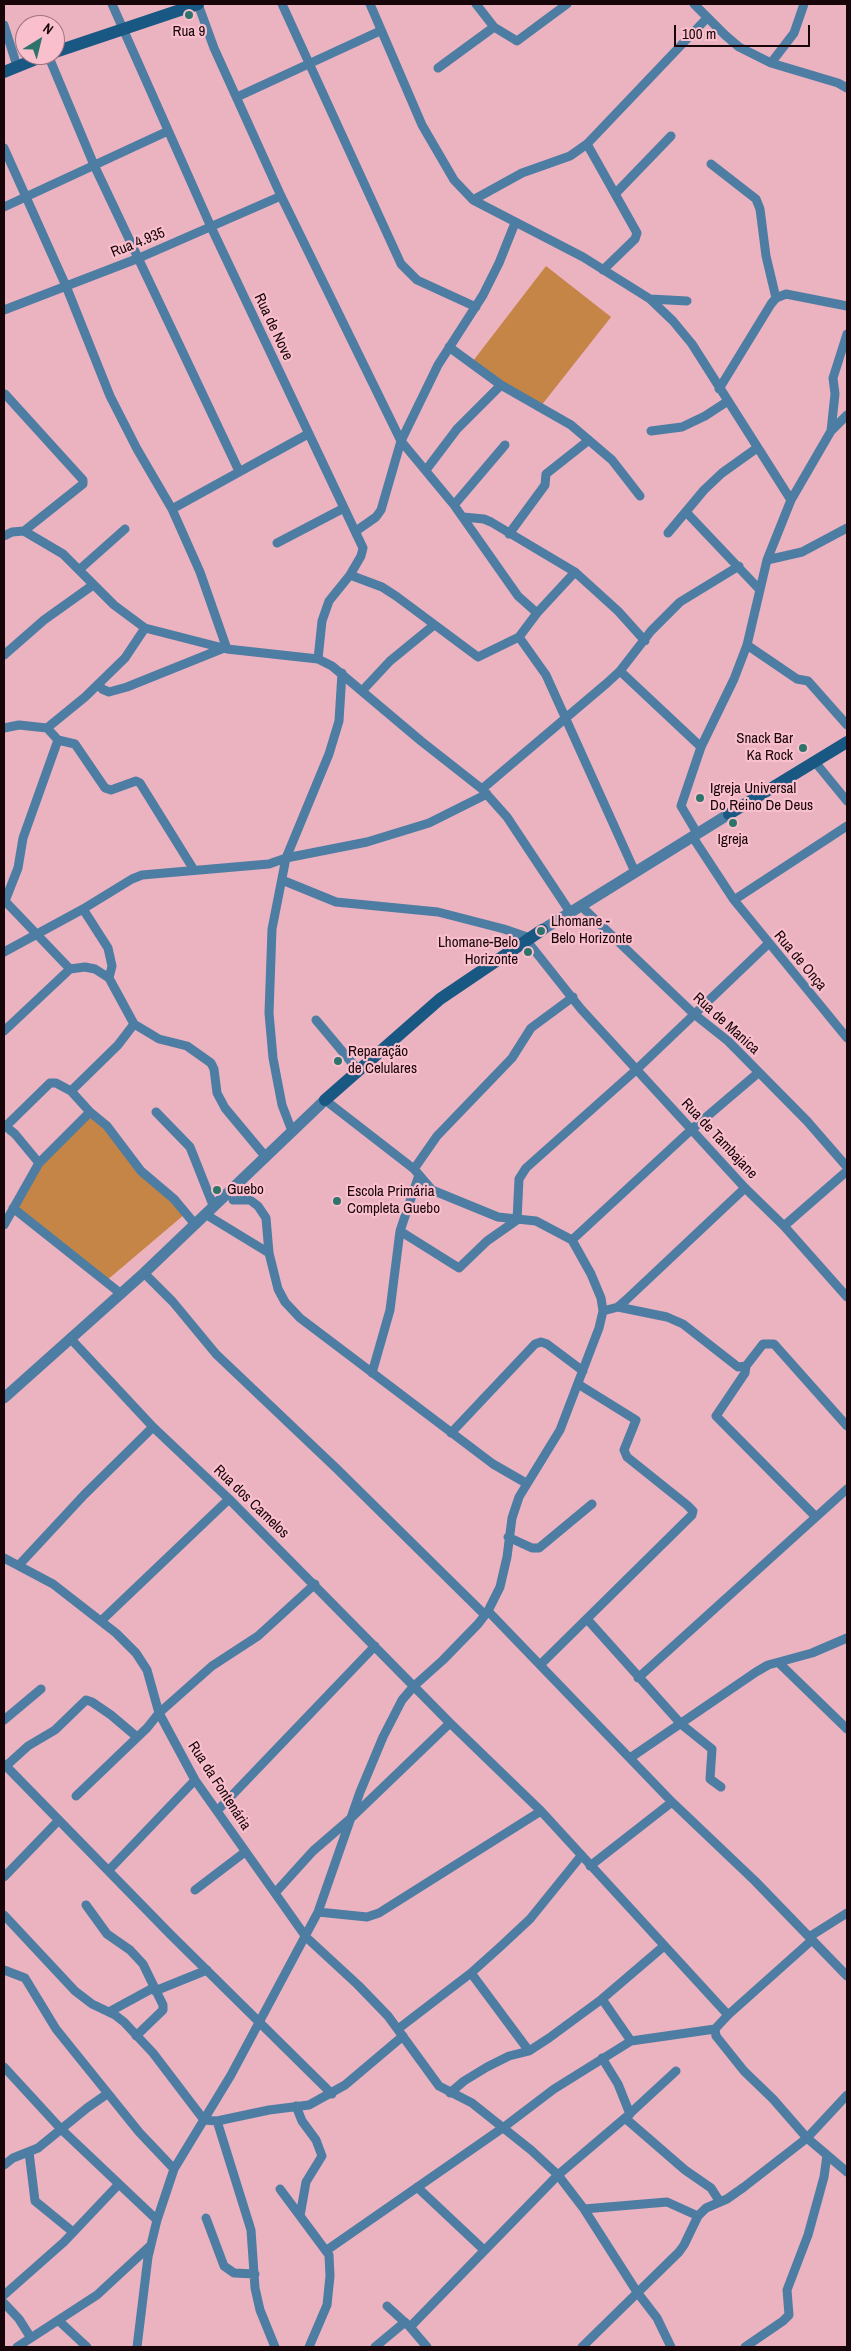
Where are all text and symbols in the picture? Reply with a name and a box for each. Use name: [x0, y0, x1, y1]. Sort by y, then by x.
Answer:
marker: Rua 9: [183, 9, 195, 21]
north arrow: [15, 15, 65, 65]
scale bar: [676, 15, 812, 47]
text: N: [40, 19, 57, 38]
place label: Rua 9: [173, 23, 205, 41]
text: 100 m: [682, 23, 716, 44]
street label: Rua 4.935: [108, 224, 168, 262]
street label: Rua de Nove: [250, 291, 296, 363]
place label: Snack Bar Ka Rock: [736, 730, 793, 765]
marker: Snack Bar Ka Rock: [797, 742, 809, 754]
place label: Igreja Universal Do Reino De Deus: [710, 780, 813, 815]
marker: Igreja Universal Do Reino De Deus: [694, 792, 706, 804]
marker: Igreja: [727, 817, 739, 829]
place label: Igreja: [718, 831, 748, 849]
place label: Lhomane - Belo Horizonte: [551, 913, 632, 948]
marker: Lhomane - Belo Horizonte: [535, 925, 547, 937]
street label: Rua de Onça: [770, 927, 830, 995]
place label: Lhomane-Belo Horizonte: [438, 934, 518, 969]
marker: Lhomane-Belo Horizonte: [522, 946, 534, 958]
street label: Rua de Manica: [689, 989, 763, 1059]
place label: Reparação de Celulares: [348, 1043, 417, 1078]
marker: Reparação de Celulares: [332, 1055, 344, 1067]
street label: Rua de Tambajane: [677, 1095, 761, 1183]
place label: Guebo: [227, 1181, 264, 1199]
place label: Escola Primária Completa Guebo: [347, 1183, 440, 1218]
marker: Guebo: [211, 1184, 223, 1196]
marker: Escola Primária Completa Guebo: [331, 1195, 343, 1207]
street label: Rua dos Camelos: [210, 1462, 292, 1542]
street label: Rua da Fontenária: [184, 1738, 254, 1834]

